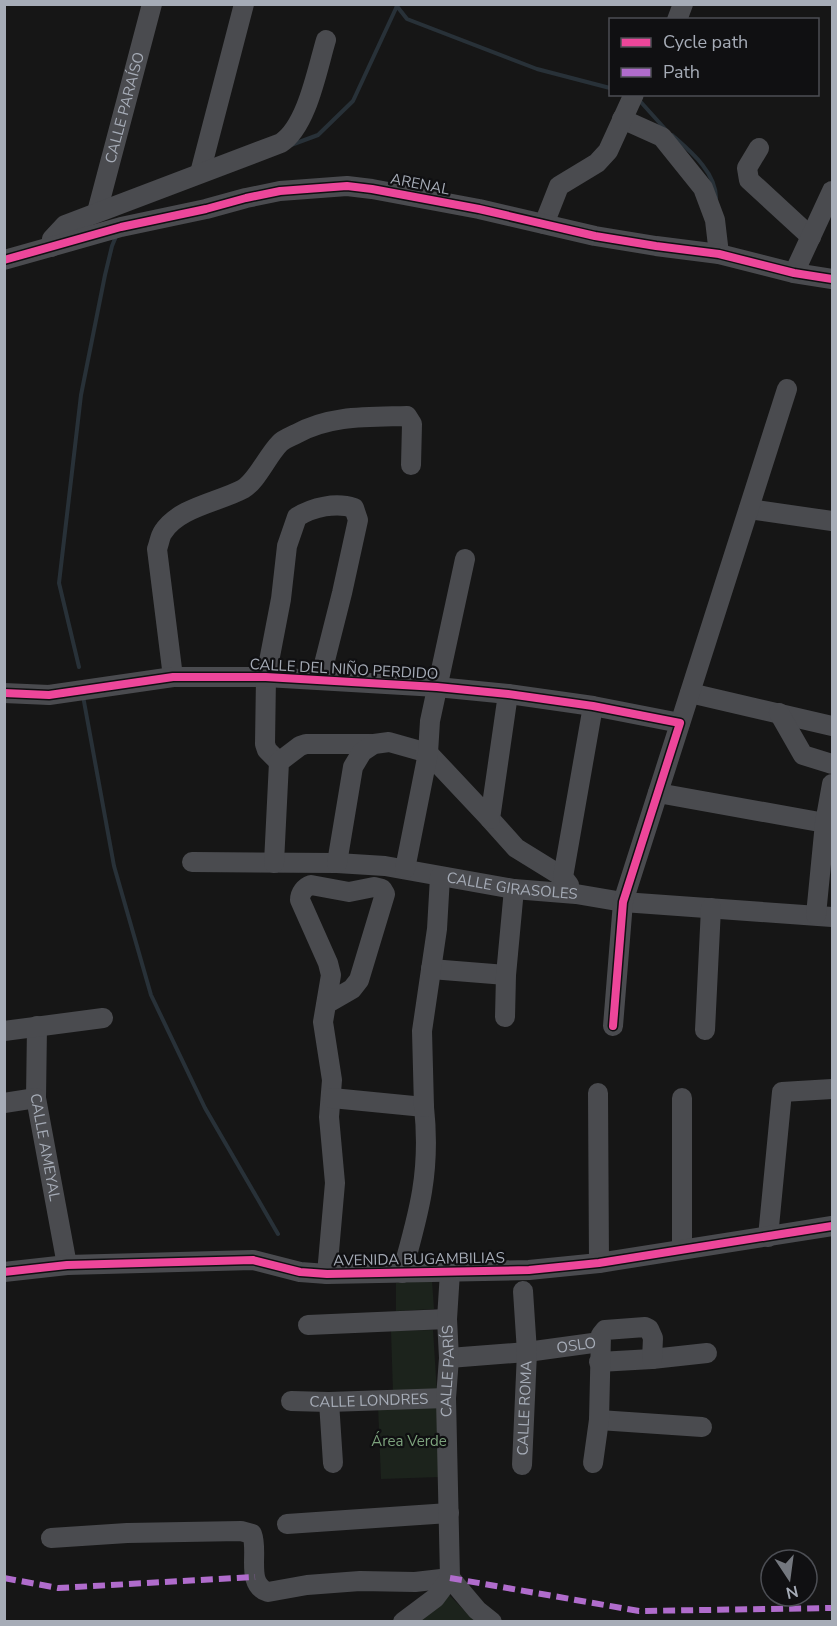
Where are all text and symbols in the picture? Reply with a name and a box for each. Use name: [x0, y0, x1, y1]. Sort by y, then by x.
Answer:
legend: [609, 18, 819, 96]
text: Cycle path: [663, 30, 748, 54]
street label: CALLE PARAÍSO: [100, 50, 149, 165]
text: Path: [663, 60, 700, 84]
street label: ARENAL: [389, 168, 451, 200]
street label: CALLE DEL NIÑO PERDIDO: [249, 654, 439, 684]
street label: CALLE GIRASOLES: [445, 867, 578, 904]
street label: CALLE AMEYAL: [25, 1092, 65, 1203]
street label: AVENIDA BUGAMBILIAS: [333, 1248, 505, 1270]
street label: CALLE PARÍS: [436, 1325, 459, 1417]
street label: OSLO: [555, 1333, 597, 1358]
street label: CALLE ROMA: [512, 1360, 537, 1456]
street label: CALLE LONDRES: [309, 1389, 429, 1412]
park label: Área Verde: [371, 1431, 447, 1451]
north arrow: [759, 1548, 819, 1608]
text: N: [784, 1580, 800, 1604]

